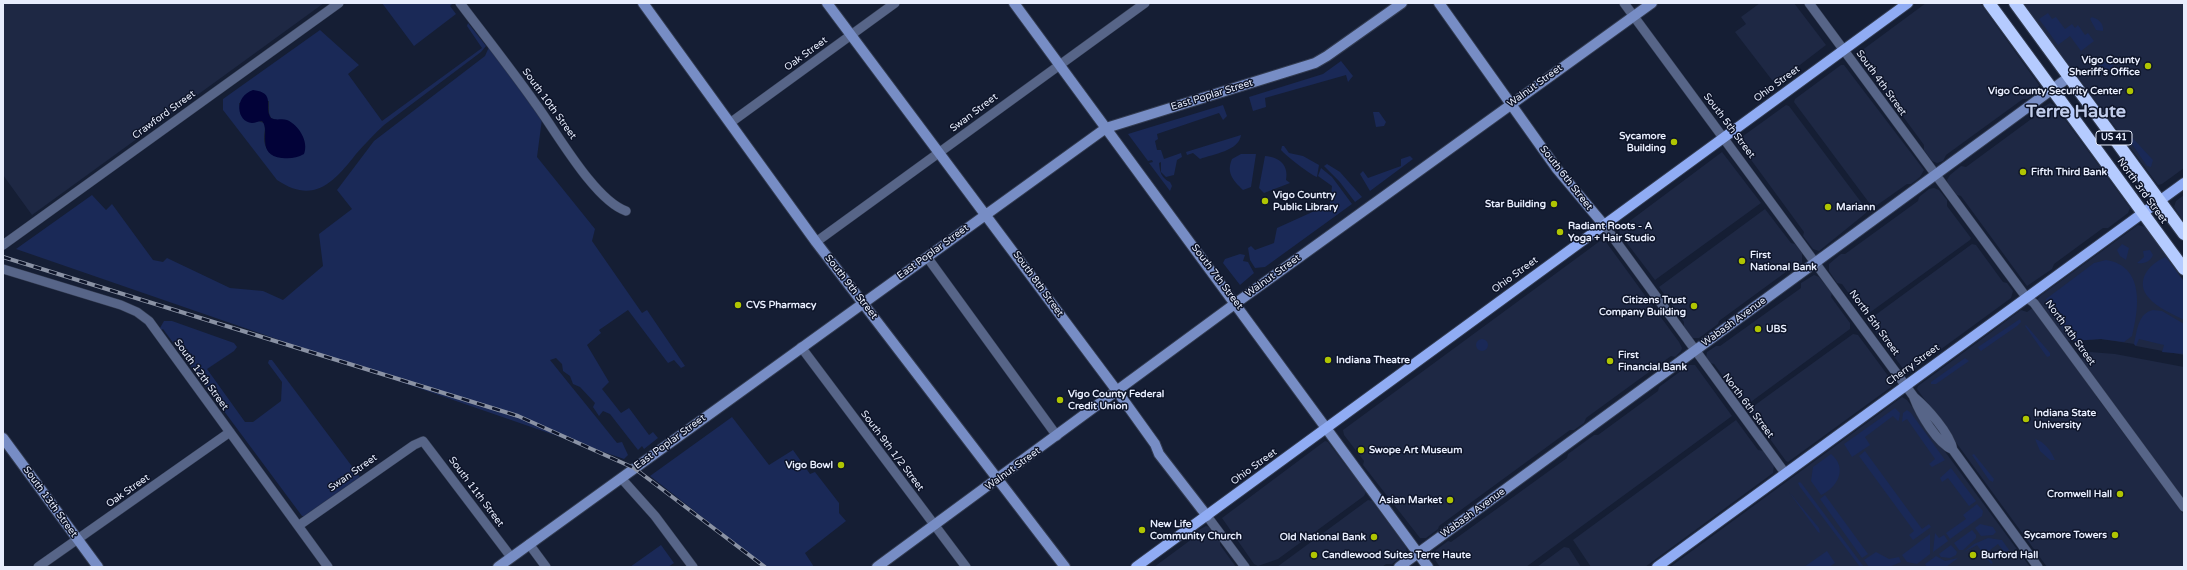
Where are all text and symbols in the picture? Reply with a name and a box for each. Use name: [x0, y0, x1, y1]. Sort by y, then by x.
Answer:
street label: Oak Street: [782, 34, 830, 74]
street label: South 4th Street: [1853, 48, 1909, 118]
place label: Vigo County Sheriff's Office: [2069, 54, 2140, 78]
marker: Vigo County Sheriff's Office: [2143, 61, 2153, 71]
street label: Walnut Street: [1505, 62, 1565, 110]
street label: Ohio Street: [1752, 63, 1802, 105]
street label: South 10th Street: [519, 66, 579, 142]
street label: East Poplar Street: [1170, 77, 1254, 113]
place label: Vigo County Security Center: [1988, 85, 2122, 97]
marker: Vigo County Security Center: [2125, 86, 2135, 96]
street label: Crawford Street: [130, 88, 198, 142]
street label: Swan Street: [948, 91, 1000, 135]
street label: South 5th Street: [1701, 91, 1757, 161]
district label: Terre Haute: [2026, 101, 2126, 123]
place label: Sycamore Building: [1619, 130, 1666, 154]
road number: US 41: [2096, 131, 2132, 145]
marker: Sycamore Building: [1669, 137, 1679, 147]
street label: South 6th Street: [1537, 143, 1595, 213]
street label: North 3rd Street: [2114, 156, 2170, 226]
place label: Fifth Third Bank: [2031, 166, 2107, 178]
marker: Fifth Third Bank: [2018, 167, 2028, 177]
place label: Vigo Country Public Library: [1273, 189, 1338, 212]
marker: Vigo Country Public Library: [1260, 196, 1270, 206]
place label: Star Building: [1485, 198, 1546, 210]
marker: Star Building: [1549, 199, 1559, 209]
place label: Mariann: [1836, 201, 1875, 213]
marker: Mariann: [1823, 202, 1833, 212]
place label: Radiant Roots - A Yoga + Hair Studio: [1568, 220, 1655, 244]
street label: East Poplar Street: [895, 222, 971, 282]
marker: Radiant Roots - A Yoga + Hair Studio: [1555, 227, 1565, 237]
street label: South 7th Street: [1189, 242, 1245, 312]
street label: South 8th Street: [1010, 249, 1066, 319]
place label: First National Bank: [1750, 249, 1817, 272]
street label: South 9th Street: [822, 252, 880, 322]
street label: Walnut Street: [1243, 252, 1303, 300]
street label: Ohio Street: [1490, 254, 1540, 296]
marker: First National Bank: [1737, 256, 1747, 266]
street label: North 5th Street: [1846, 288, 1902, 358]
place label: Citizens Trust Company Building: [1599, 294, 1686, 318]
street label: Wabash Avenue: [1700, 295, 1768, 349]
street label: North 4th Street: [2042, 298, 2098, 368]
place label: CVS Pharmacy: [746, 299, 816, 311]
marker: CVS Pharmacy: [733, 300, 743, 310]
marker: Citizens Trust Company Building: [1689, 301, 1699, 311]
place label: UBS: [1766, 323, 1787, 335]
marker: UBS: [1753, 324, 1763, 334]
street label: South 12th Street: [171, 337, 231, 413]
street label: Cherry Street: [1884, 342, 1942, 388]
place label: First Financial Bank: [1618, 349, 1687, 372]
place label: Indiana Theatre: [1336, 354, 1410, 366]
marker: Indiana Theatre: [1323, 355, 1333, 365]
marker: First Financial Bank: [1605, 356, 1615, 366]
street label: North 6th Street: [1720, 371, 1776, 441]
place label: Vigo County Federal Credit Union: [1068, 388, 1164, 412]
marker: Vigo County Federal Credit Union: [1055, 395, 1065, 405]
place label: Indiana State University: [2034, 407, 2096, 430]
street label: South 9th 1/2 Street: [858, 408, 926, 494]
street label: East Poplar Street: [632, 412, 708, 472]
marker: Indiana State University: [2021, 414, 2031, 424]
place label: Swope Art Museum: [1369, 444, 1462, 456]
street label: Walnut Street: [983, 445, 1043, 493]
marker: Swope Art Museum: [1356, 445, 1366, 455]
street label: Ohio Street: [1229, 446, 1279, 488]
street label: Swan Street: [326, 452, 380, 494]
street label: South 11th Street: [446, 455, 506, 529]
place label: Vigo Bowl: [785, 459, 833, 471]
marker: Vigo Bowl: [836, 460, 846, 470]
street label: South 13th Street: [20, 464, 80, 540]
street label: Oak Street: [104, 472, 152, 510]
street label: Wabash Avenue: [1439, 486, 1507, 540]
place label: Cromwell Hall: [2047, 488, 2112, 500]
marker: Cromwell Hall: [2115, 489, 2125, 499]
place label: Asian Market: [1379, 494, 1442, 506]
marker: Asian Market: [1445, 495, 1455, 505]
place label: New Life Community Church: [1150, 518, 1242, 542]
marker: New Life Community Church: [1137, 525, 1147, 535]
place label: Sycamore Towers: [2024, 529, 2107, 541]
marker: Sycamore Towers: [2110, 530, 2120, 540]
place label: Old National Bank: [1280, 531, 1366, 543]
marker: Old National Bank: [1369, 532, 1379, 542]
place label: Candlewood Suites Terre Haute: [1322, 549, 1471, 561]
place label: Burford Hall: [1981, 549, 2038, 561]
marker: Candlewood Suites Terre Haute: [1309, 550, 1319, 560]
marker: Burford Hall: [1968, 550, 1978, 560]

